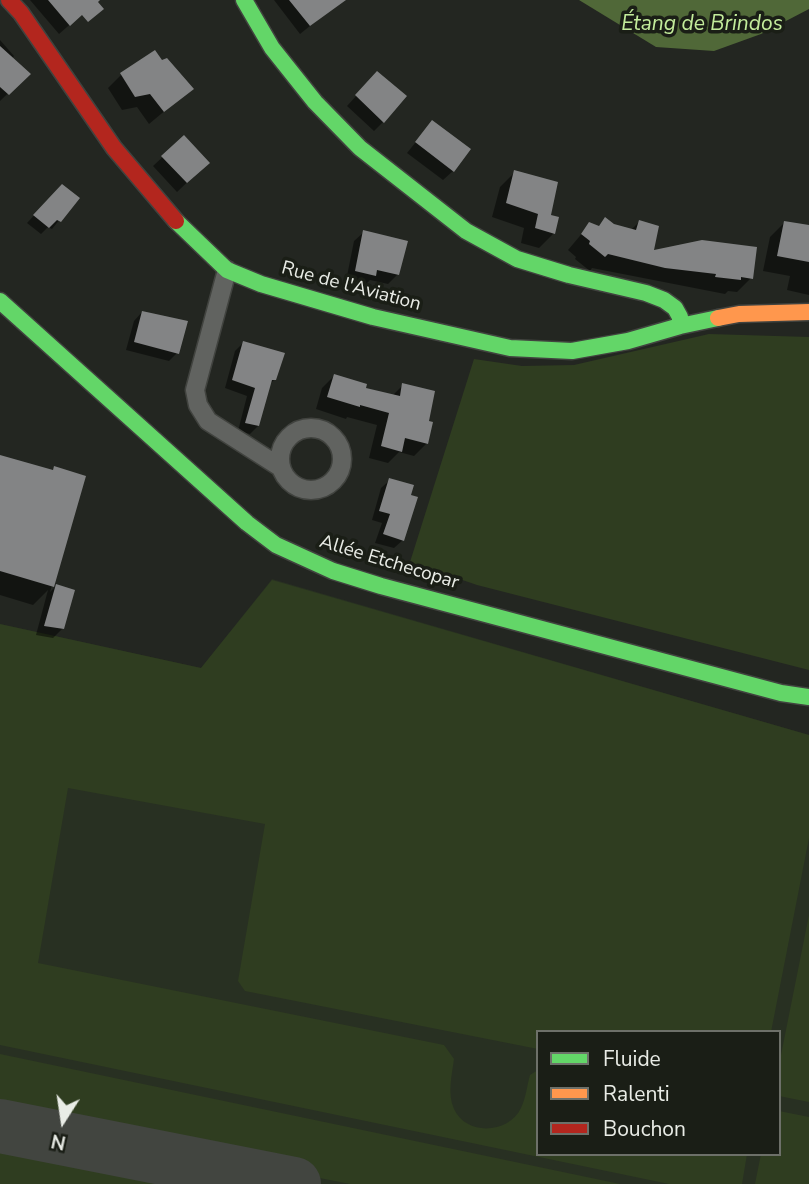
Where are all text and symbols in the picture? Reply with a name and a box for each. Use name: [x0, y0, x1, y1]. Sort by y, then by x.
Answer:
water label: Étang de Brindos: [621, 12, 783, 38]
street label: Rue de l'Aviation: [279, 257, 423, 317]
street label: Allée Etchecopar: [317, 531, 461, 595]
legend: [536, 1030, 781, 1156]
text: Fluide: [603, 1045, 661, 1073]
text: Ralenti: [603, 1080, 670, 1108]
north arrow: [28, 1086, 98, 1156]
text: Bouchon: [603, 1115, 686, 1143]
text: N: [49, 1127, 68, 1156]

